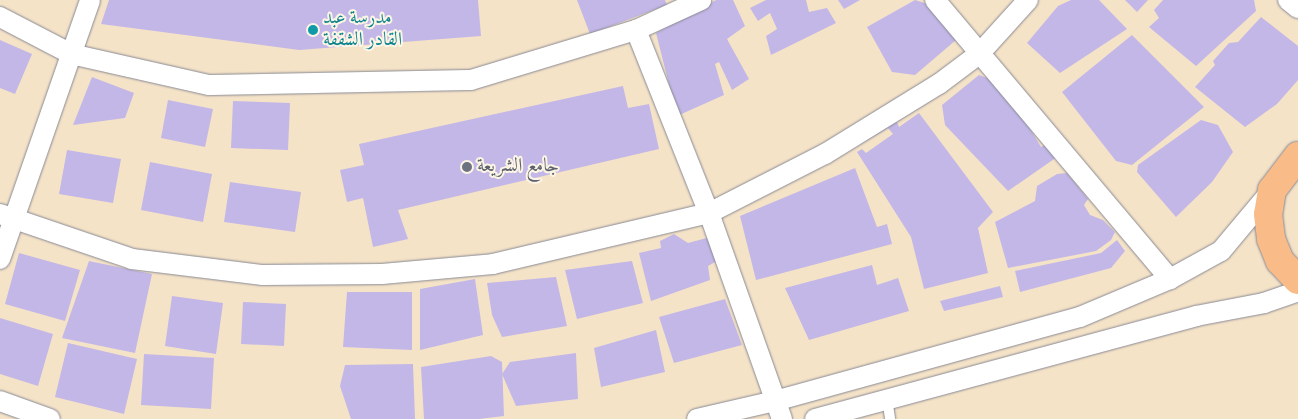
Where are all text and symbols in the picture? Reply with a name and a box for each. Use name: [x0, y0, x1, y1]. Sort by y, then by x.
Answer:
place label: مدرسة عبد القادر الشقفة: [323, 8, 402, 52]
marker: مدرسة عبد القادر الشقفة: [307, 24, 319, 36]
place label: جامع الشريعة: [477, 156, 559, 178]
marker: جامع الشريعة: [461, 161, 473, 173]

